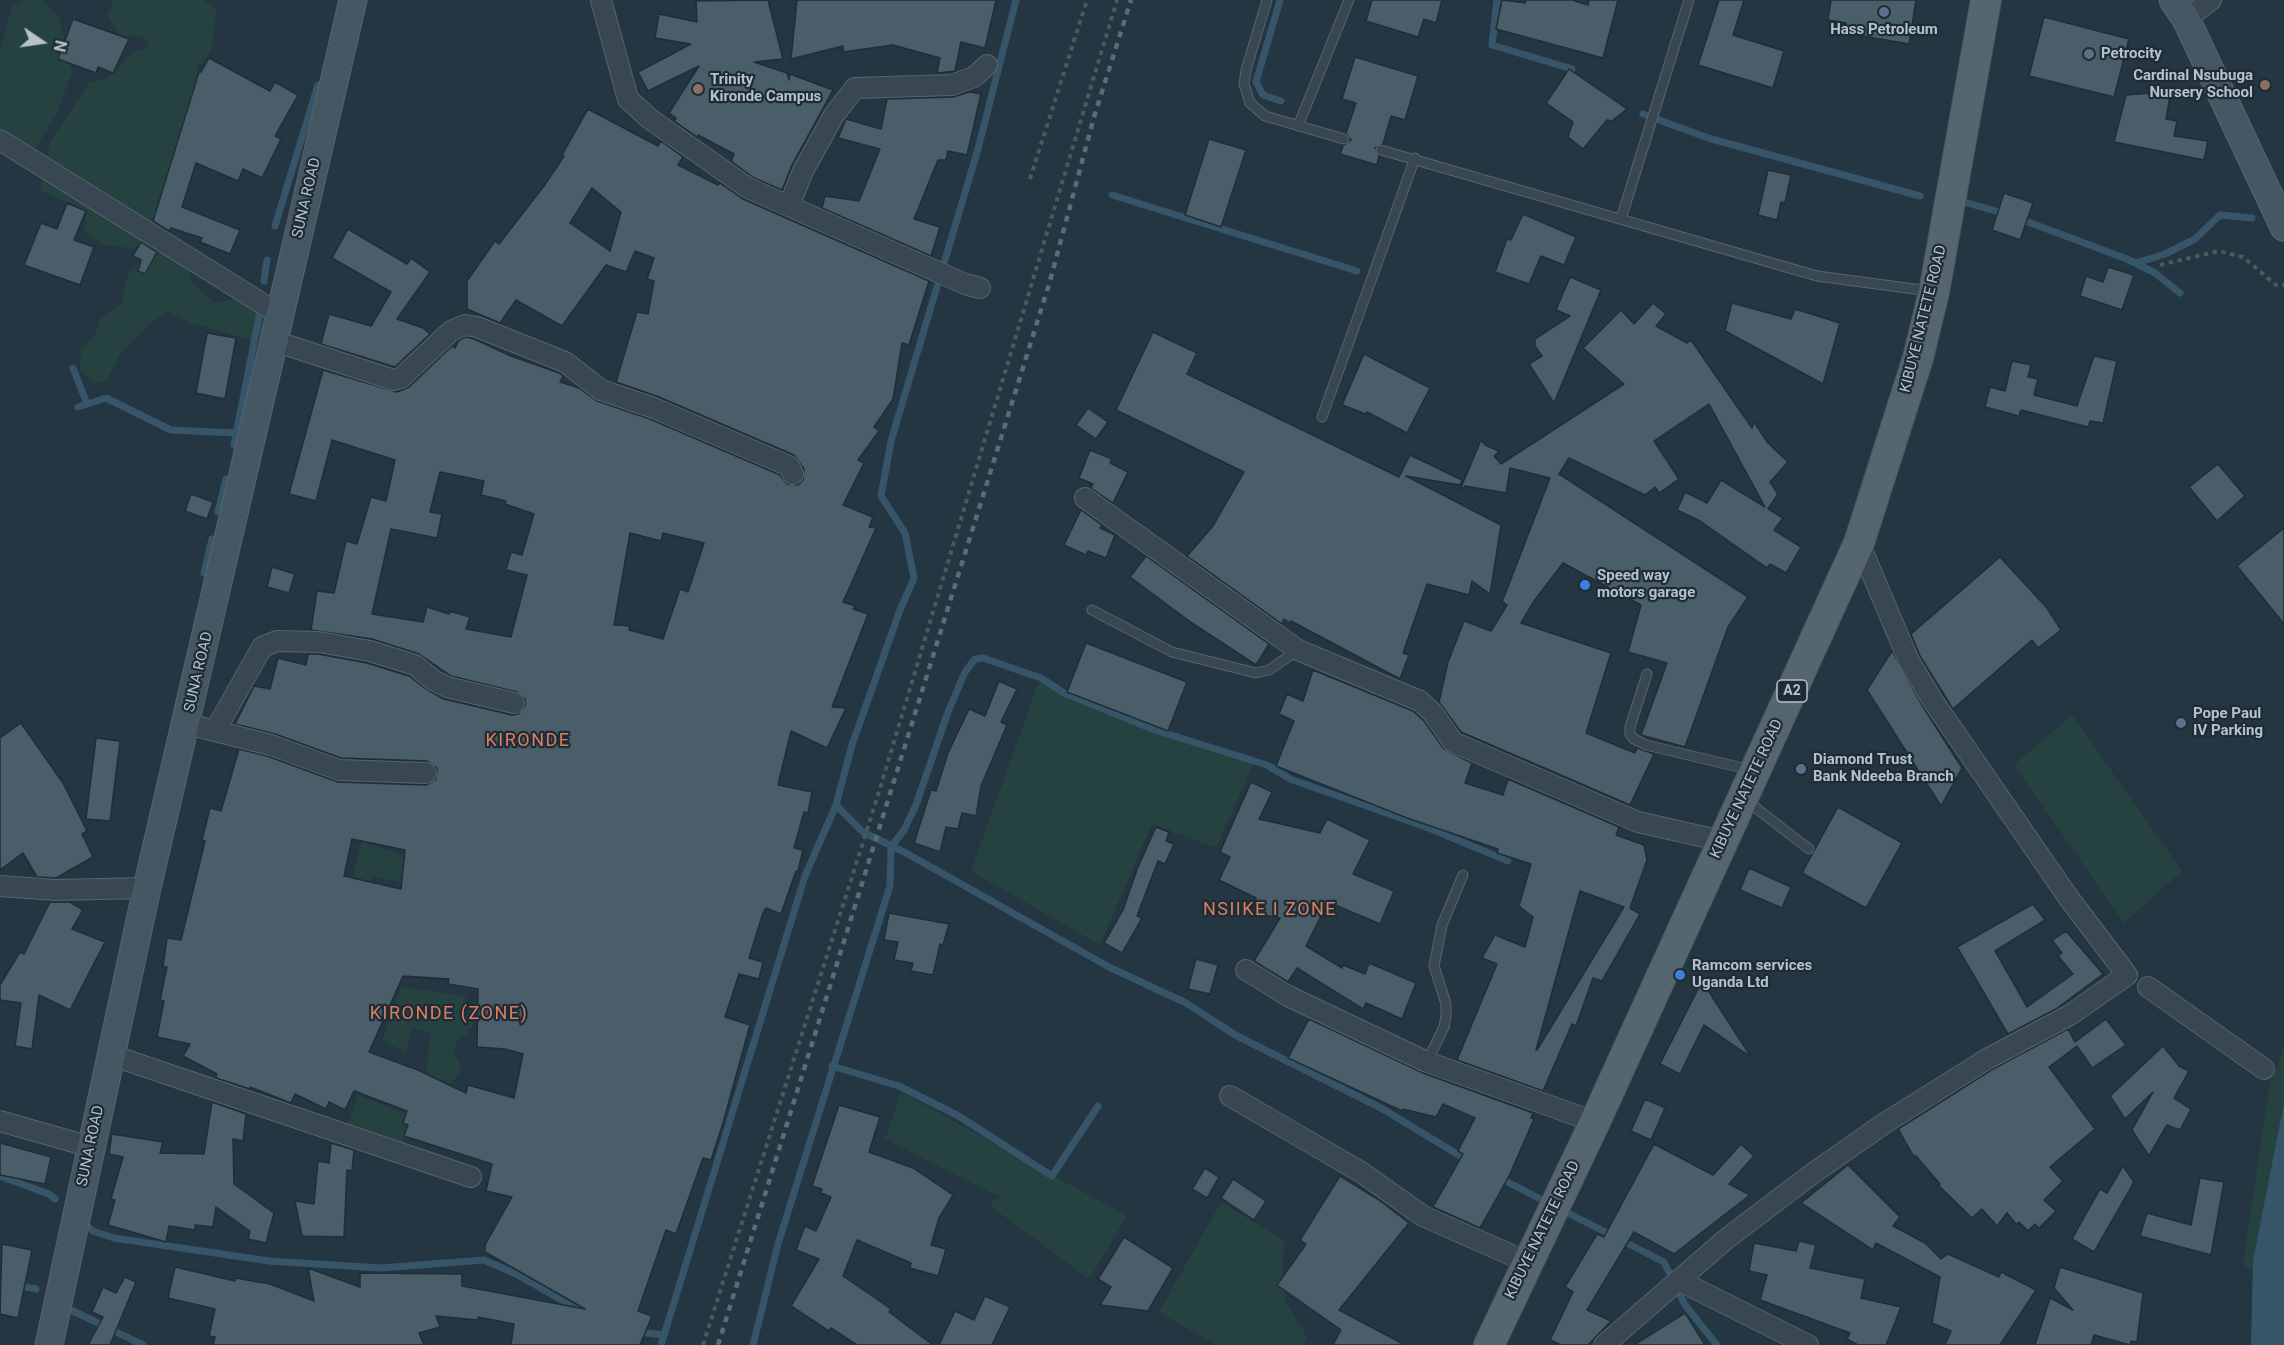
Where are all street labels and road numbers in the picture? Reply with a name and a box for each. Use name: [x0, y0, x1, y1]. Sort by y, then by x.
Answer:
street label: SUNA ROAD: [289, 156, 325, 240]
street label: KIBUYE NATETE ROAD: [1897, 243, 1951, 395]
street label: SUNA ROAD: [181, 630, 217, 714]
road number: A2: [1777, 680, 1807, 702]
street label: KIBUYE NATETE ROAD: [1707, 717, 1787, 861]
street label: SUNA ROAD: [74, 1104, 108, 1188]
street label: KIBUYE NATETE ROAD: [1502, 1158, 1584, 1302]

